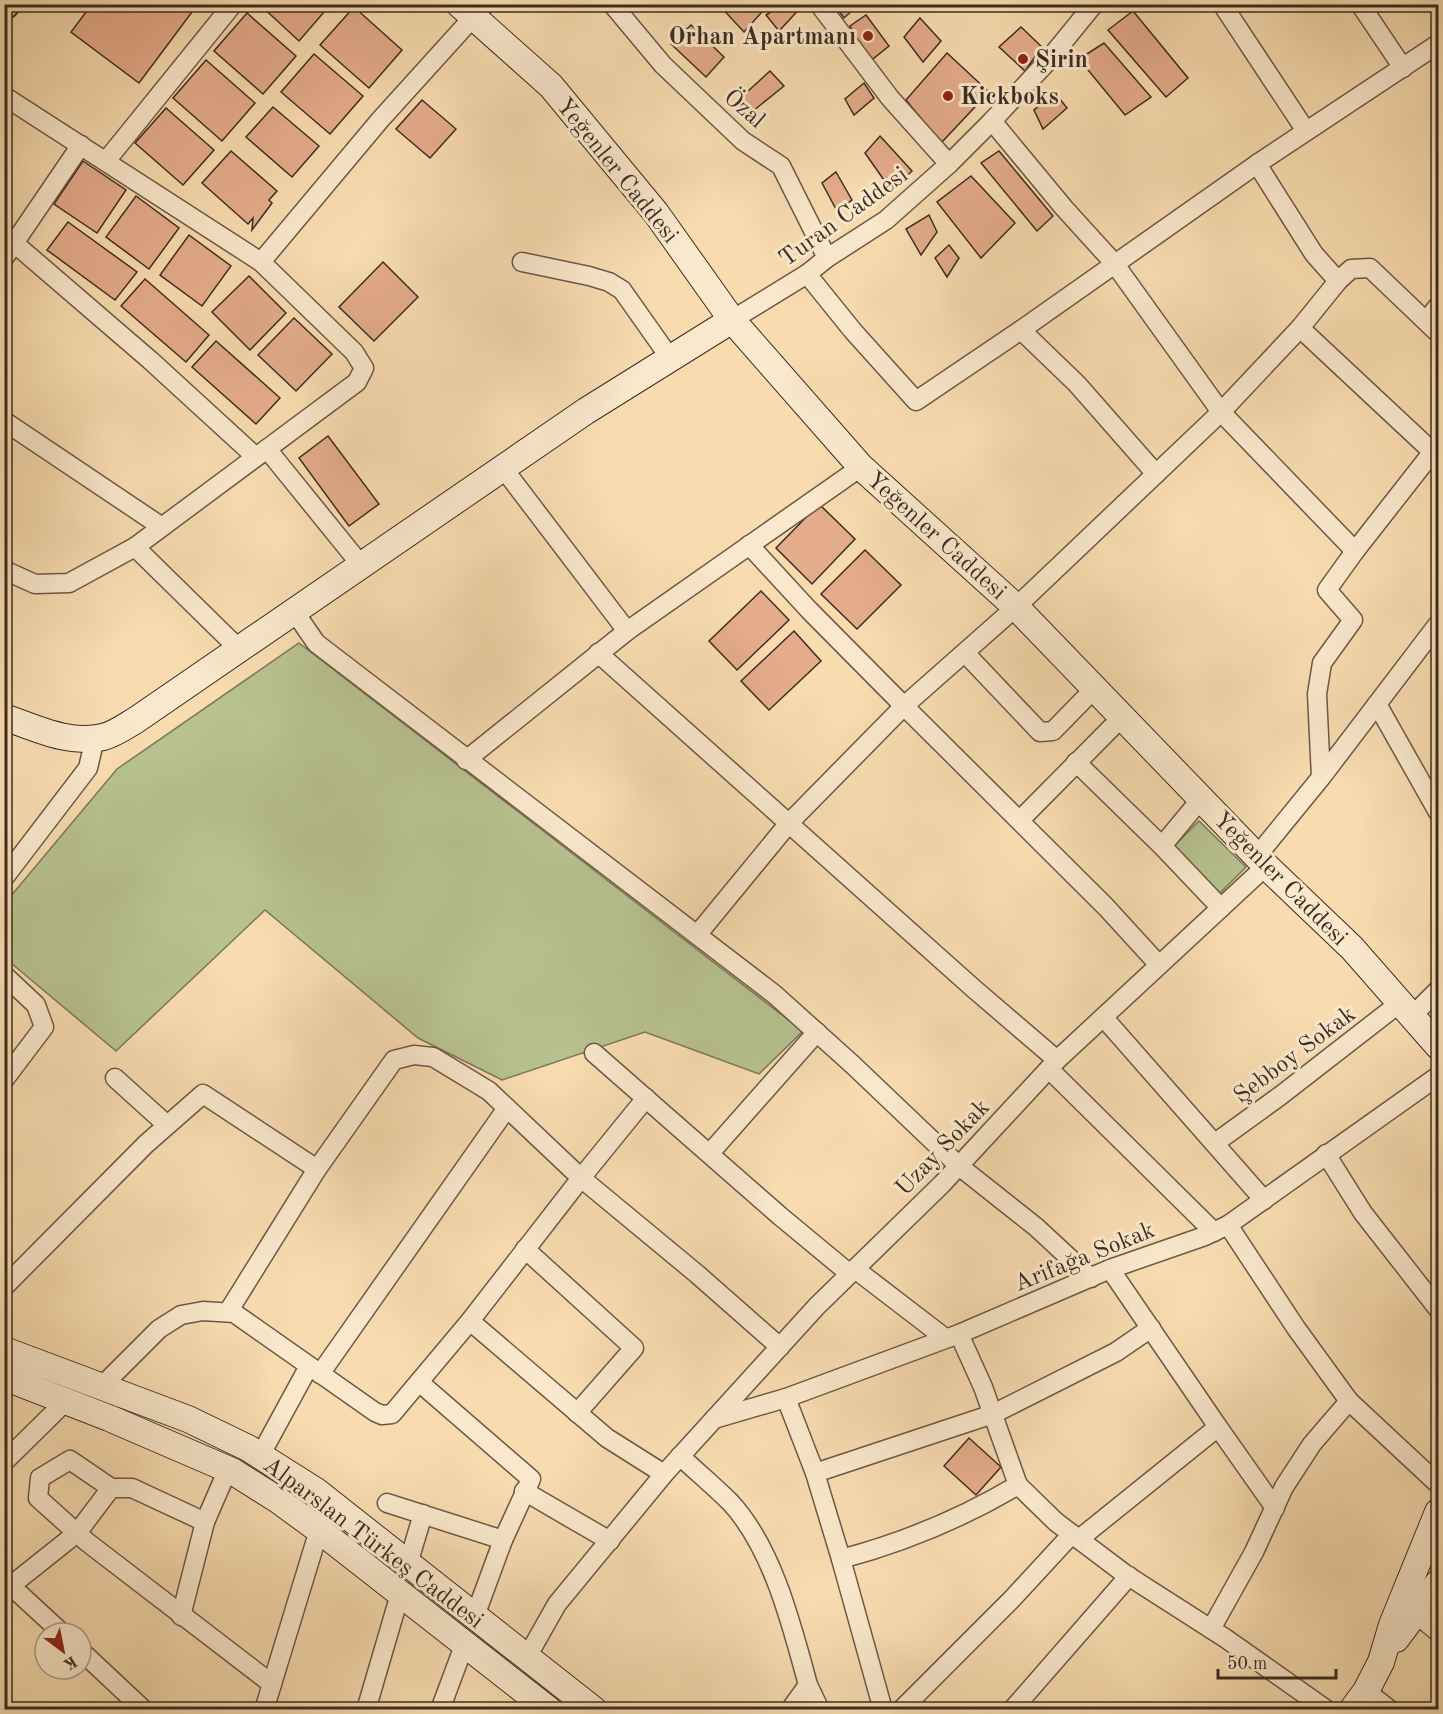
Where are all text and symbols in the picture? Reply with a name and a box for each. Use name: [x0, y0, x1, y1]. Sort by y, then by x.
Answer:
place label: Orhan Apartmanı: [668, 26, 856, 50]
marker: Orhan Apartmanı: [861, 29, 875, 43]
place label: Şirin: [1035, 49, 1088, 73]
marker: Şirin: [1016, 52, 1030, 66]
street label: Özal: [719, 82, 771, 134]
place label: Kickboks: [960, 86, 1059, 110]
marker: Kickboks: [941, 89, 955, 103]
street label: Yeğenler Caddesi: [551, 94, 682, 248]
street label: Turan Caddesi: [776, 163, 913, 272]
street label: Yeğenler Caddesi: [861, 468, 1010, 605]
street label: Yeğenler Caddesi: [1208, 808, 1351, 951]
street label: Şebboy Sokak: [1230, 1002, 1361, 1109]
street label: Uzay Sokak: [892, 1096, 995, 1201]
street label: Arifağa Sokak: [1011, 1219, 1159, 1297]
street label: Alparslan Türkeş Caddesi: [258, 1453, 487, 1634]
north arrow: [33, 1621, 93, 1681]
scale bar: [1218, 1642, 1336, 1680]
text: K: [60, 1652, 79, 1672]
text: 50 m: [1227, 1655, 1267, 1673]

